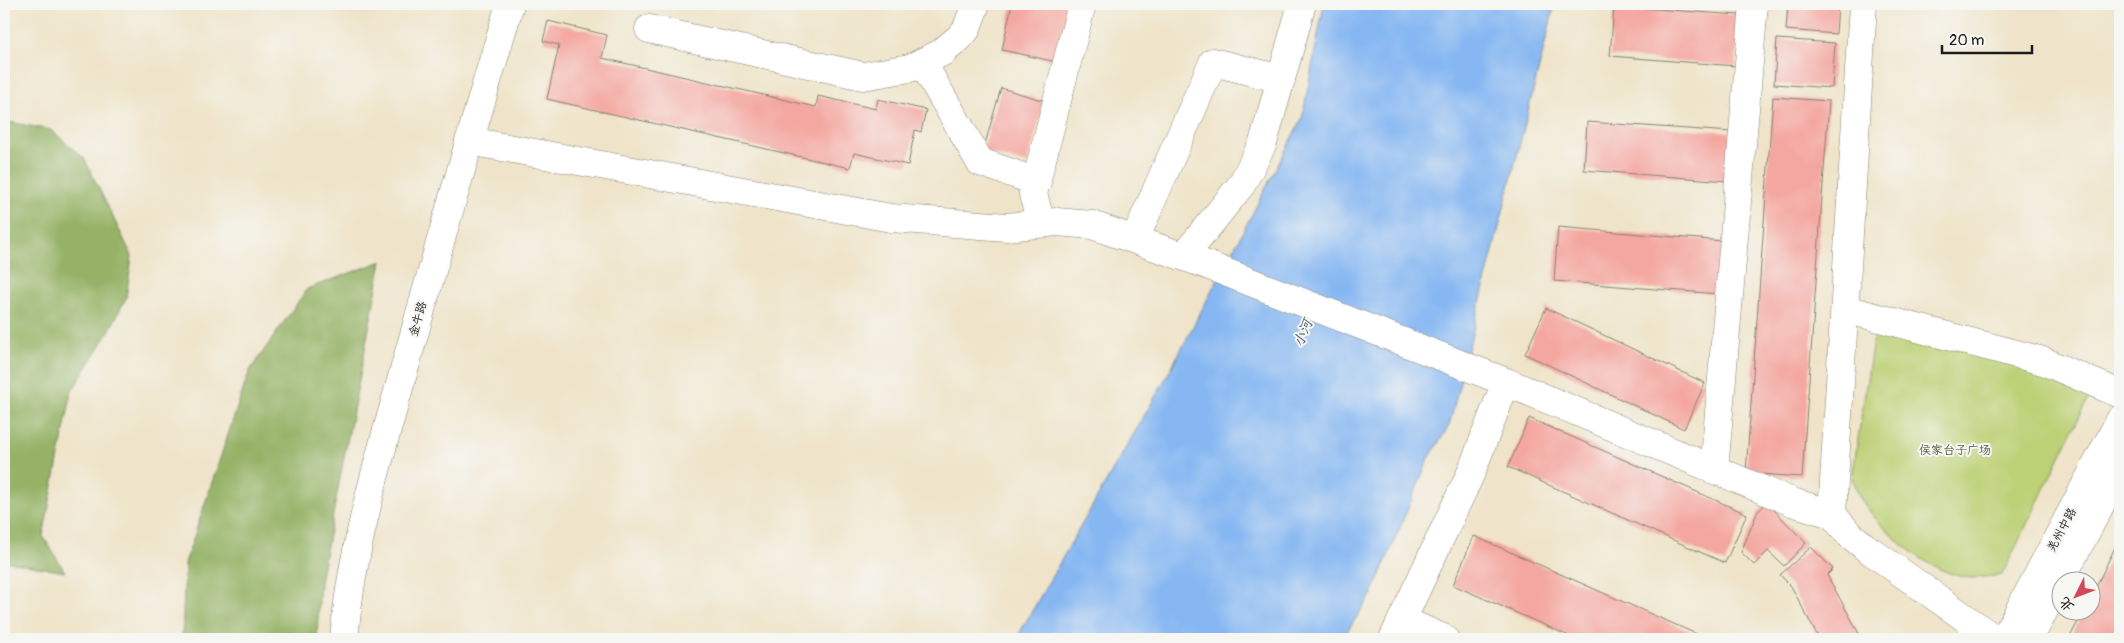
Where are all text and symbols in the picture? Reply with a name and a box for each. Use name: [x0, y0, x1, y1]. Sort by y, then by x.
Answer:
scale bar: [1942, 22, 2032, 54]
text: 20 m: [1949, 31, 1984, 50]
street label: 金牛路: [406, 300, 430, 338]
water label: 小河: [1290, 315, 1317, 349]
park label: 侯家台子广场: [1919, 443, 1991, 458]
street label: 羌州中路: [2044, 505, 2080, 555]
north arrow: [2052, 570, 2102, 620]
text: 北: [2056, 593, 2078, 615]

